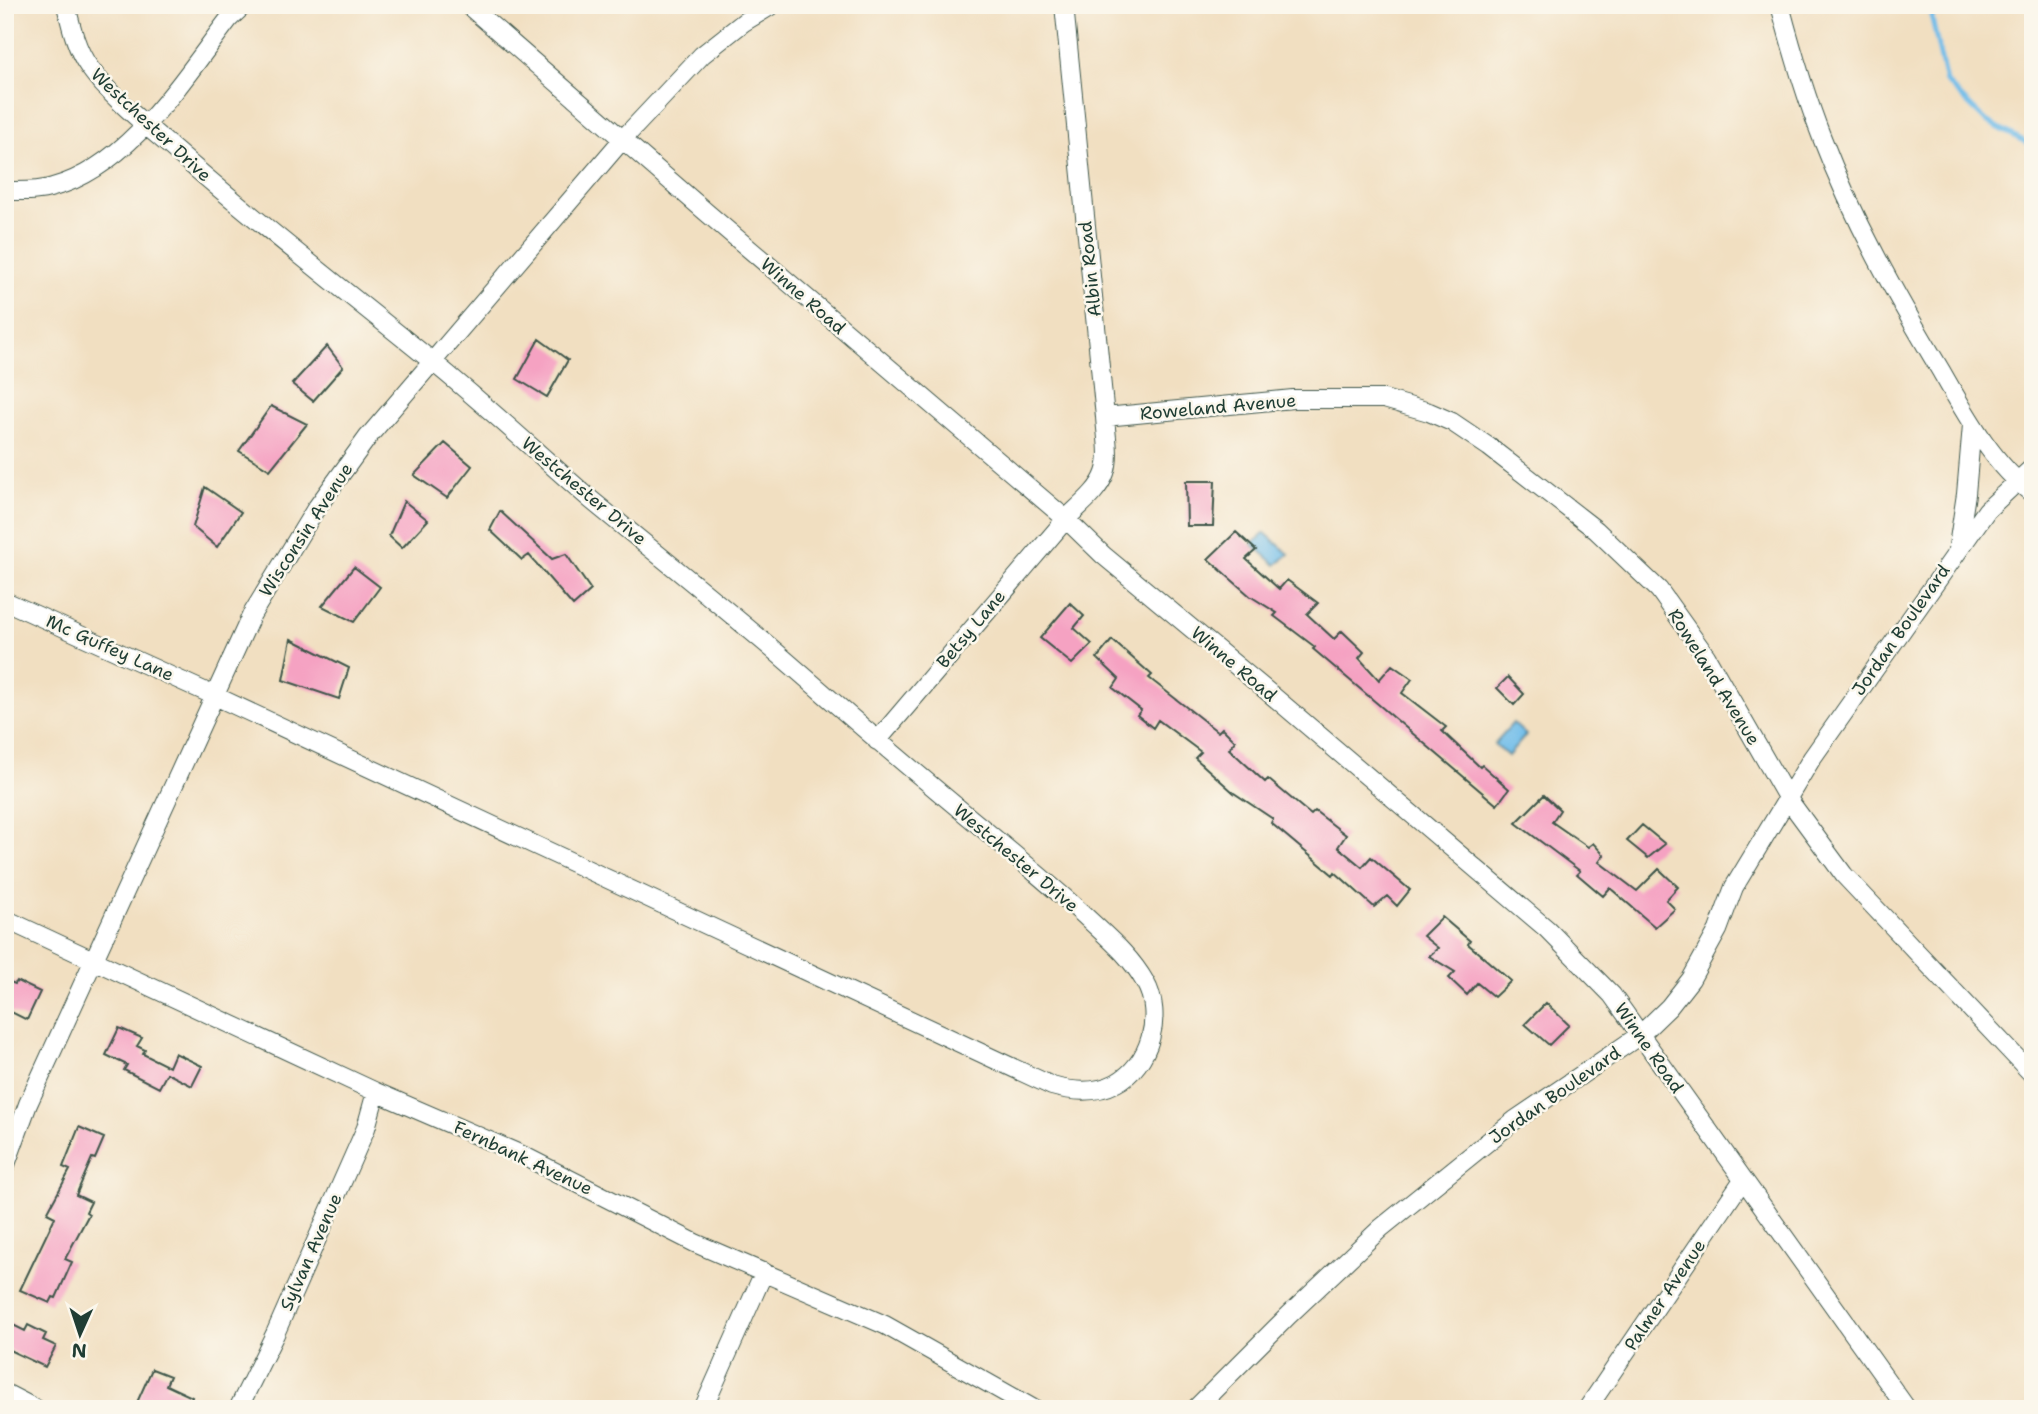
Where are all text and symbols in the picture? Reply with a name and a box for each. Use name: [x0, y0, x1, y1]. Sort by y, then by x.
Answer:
street label: Westchester Drive: [86, 63, 216, 187]
street label: Albin Road: [1073, 220, 1107, 318]
street label: Winne Road: [755, 252, 851, 340]
street label: Roweland Avenue: [1139, 388, 1297, 426]
street label: Westchester Drive: [516, 431, 652, 551]
street label: Wisconsin Avenue: [254, 458, 358, 602]
street label: Jordan Boulevard: [1847, 559, 1955, 701]
street label: Betsy Lane: [931, 585, 1011, 673]
street label: Roweland Avenue: [1662, 604, 1766, 750]
street label: Mc Guffey Lane: [42, 609, 178, 687]
street label: Winne Road: [1186, 621, 1282, 707]
street label: Westchester Drive: [948, 798, 1084, 918]
street label: Winne Road: [1609, 998, 1689, 1098]
street label: Jordan Boulevard: [1484, 1041, 1626, 1149]
street label: Fernbank Avenue: [450, 1115, 596, 1201]
street label: Sylvan Avenue: [274, 1190, 348, 1314]
street label: Palmer Avenue: [1619, 1235, 1711, 1355]
north arrow: [46, 1298, 116, 1368]
text: N: [71, 1338, 87, 1363]

